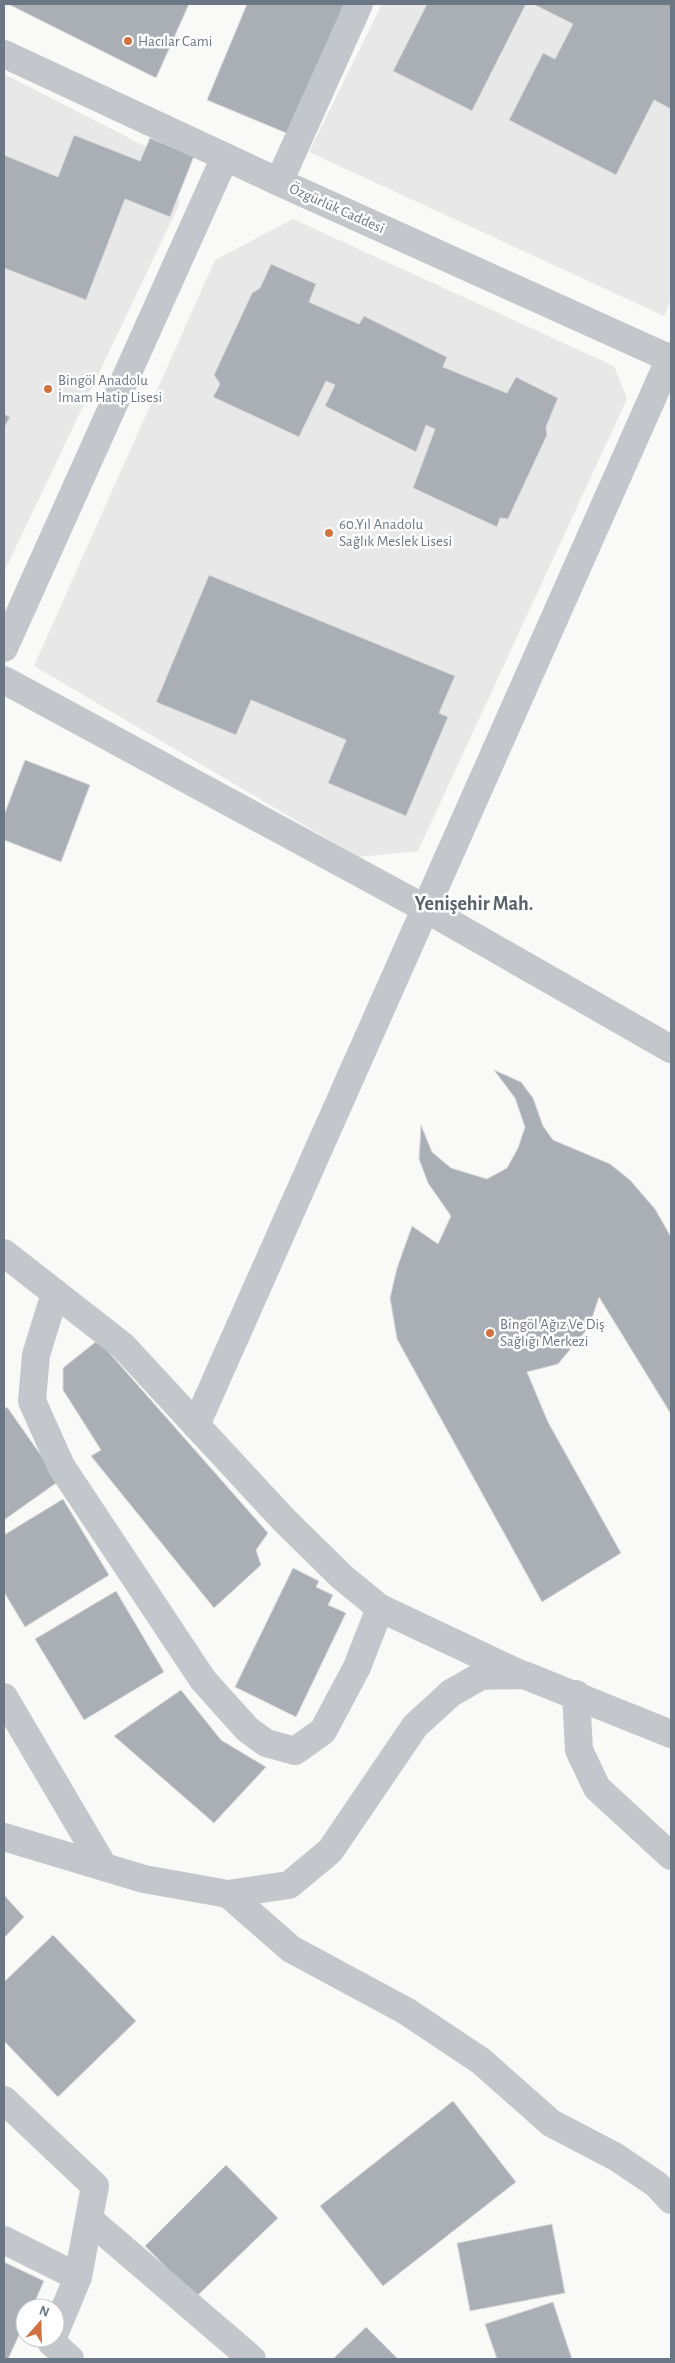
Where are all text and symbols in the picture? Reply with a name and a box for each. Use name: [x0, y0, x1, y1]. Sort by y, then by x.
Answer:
place label: Hacılar Cami: [138, 34, 212, 49]
marker: Hacılar Cami: [122, 35, 134, 47]
street label: Özgürlük Caddesi: [287, 179, 387, 236]
place label: Bingöl Anadolu İmam Hatip Lisesi: [58, 373, 162, 405]
marker: Bingöl Anadolu İmam Hatip Lisesi: [42, 383, 54, 395]
place label: 60.Yıl Anadolu Sağlık Meslek Lisesi: [339, 517, 452, 549]
marker: 60.Yıl Anadolu Sağlık Meslek Lisesi: [323, 527, 335, 539]
district label: Yenişehir Mah.: [415, 894, 533, 914]
place label: Bingöl Ağız Ve Diş Sağlığı Merkezi: [500, 1317, 605, 1349]
marker: Bingöl Ağız Ve Diş Sağlığı Merkezi: [484, 1327, 496, 1339]
north arrow: [15, 2298, 65, 2348]
text: N: [37, 2303, 51, 2320]

